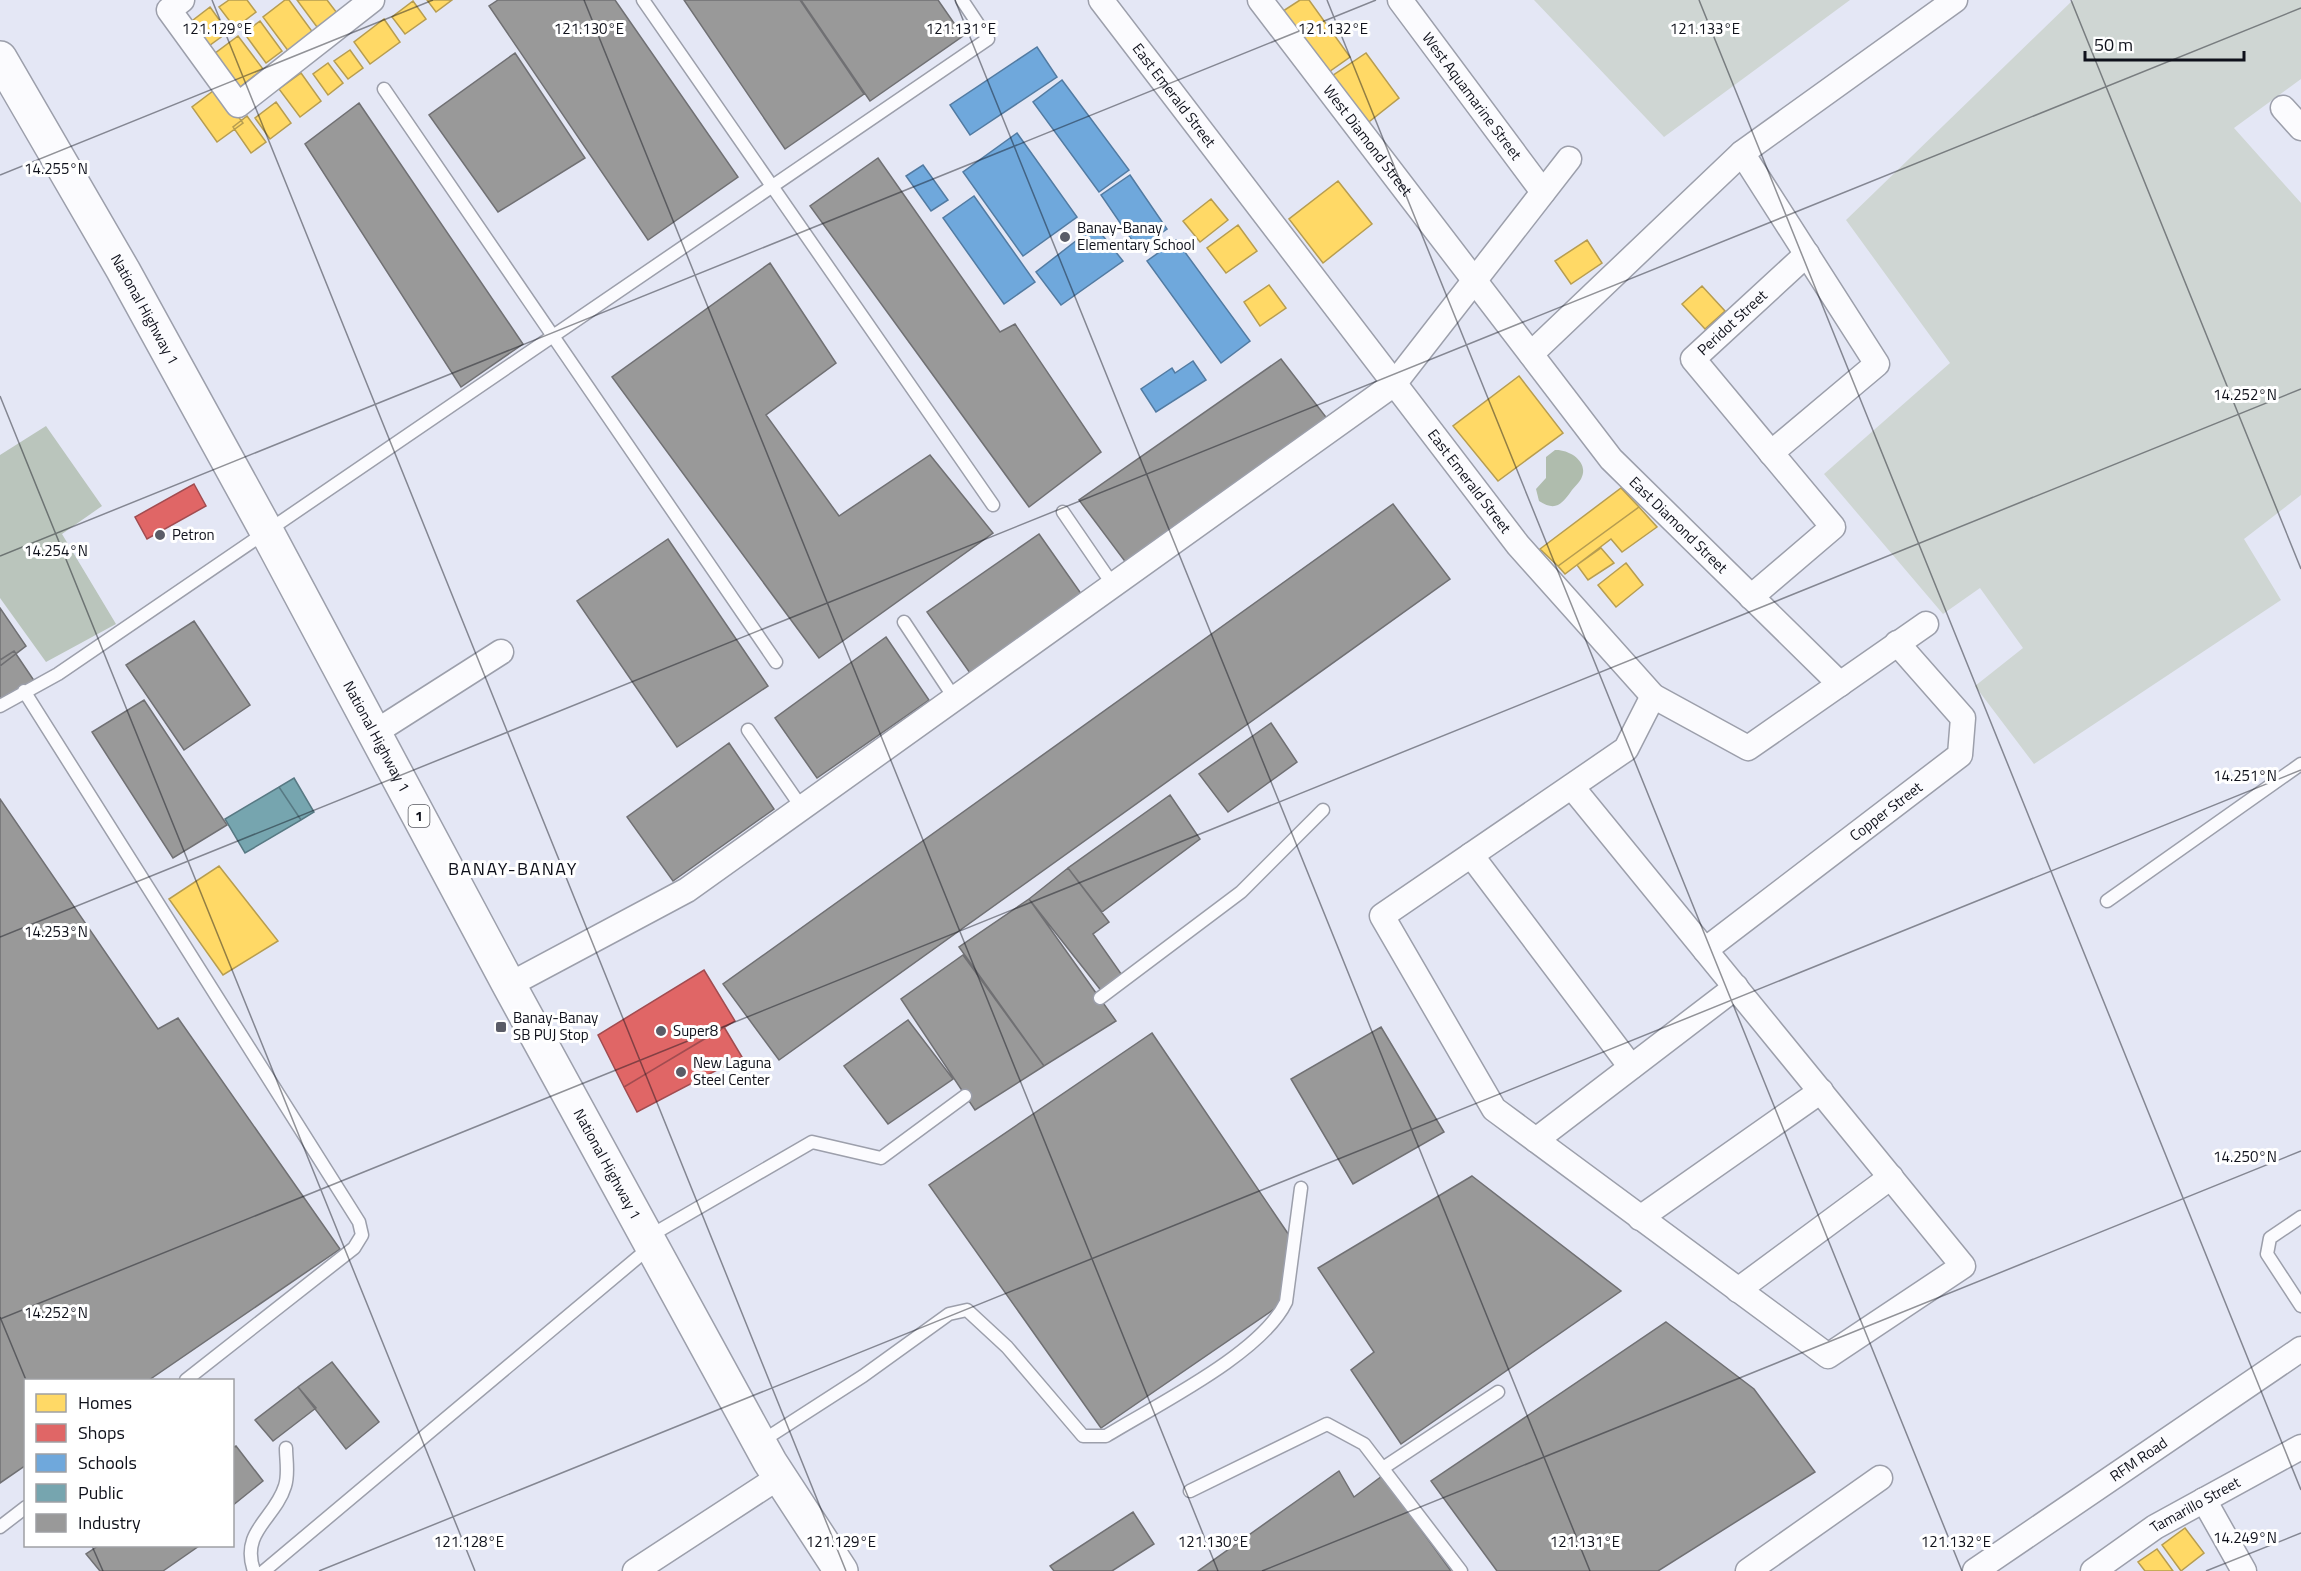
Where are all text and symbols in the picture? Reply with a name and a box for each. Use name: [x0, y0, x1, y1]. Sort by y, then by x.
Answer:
text: 121.129°E: [182, 17, 252, 40]
text: 121.130°E: [554, 17, 624, 40]
text: 121.131°E: [926, 17, 996, 40]
text: 121.132°E: [1298, 17, 1368, 40]
text: 121.133°E: [1670, 17, 1740, 40]
scale bar: [2085, 24, 2244, 62]
street label: West Aquamarine Street: [1417, 27, 1528, 165]
text: 50 m: [2094, 31, 2133, 58]
street label: East Emerald Street: [1127, 38, 1222, 153]
street label: West Diamond Street: [1318, 80, 1419, 202]
text: 14.255°N: [24, 157, 88, 180]
place label: Banay-Banay Elementary School: [1077, 216, 1195, 256]
marker: Banay-Banay Elementary School: [1058, 230, 1072, 244]
street label: National Highway 1: [105, 249, 185, 369]
street label: Peridot Street: [1692, 284, 1773, 361]
text: 14.252°N: [2213, 383, 2277, 406]
street label: East Emerald Street: [1422, 424, 1517, 539]
street label: East Diamond Street: [1624, 471, 1734, 579]
place label: Petron: [172, 523, 215, 546]
marker: Petron: [153, 528, 167, 542]
text: 14.254°N: [24, 539, 88, 562]
street label: National Highway 1: [338, 676, 416, 796]
text: 14.251°N: [2213, 764, 2277, 787]
street label: Copper Street: [1844, 775, 1928, 847]
road number: 1: [408, 805, 430, 827]
district label: BANAY-BANAY: [448, 855, 578, 882]
text: 14.253°N: [24, 920, 88, 943]
place label: Banay-Banay SB PUJ Stop: [513, 1006, 598, 1046]
place label: Super8: [673, 1019, 718, 1042]
marker: Banay-Banay SB PUJ Stop: [494, 1020, 508, 1034]
marker: Super8: [654, 1024, 668, 1038]
place label: New Laguna Steel Center: [693, 1051, 772, 1091]
marker: New Laguna Steel Center: [674, 1065, 688, 1079]
street label: National Highway 1: [568, 1104, 647, 1224]
text: 14.250°N: [2213, 1145, 2277, 1168]
text: 14.252°N: [24, 1301, 88, 1324]
legend: [24, 1379, 234, 1547]
text: Homes: [78, 1389, 132, 1416]
text: Shops: [78, 1419, 125, 1446]
street label: RFM Road: [2105, 1431, 2172, 1487]
text: Schools: [78, 1449, 137, 1476]
street label: Tamarillo Street: [2145, 1470, 2245, 1538]
text: Public: [78, 1479, 124, 1506]
text: Industry: [78, 1509, 141, 1536]
text: 14.249°N: [2213, 1526, 2277, 1549]
text: 121.128°E: [434, 1530, 504, 1553]
text: 121.129°E: [806, 1530, 876, 1553]
text: 121.130°E: [1178, 1530, 1248, 1553]
text: 121.131°E: [1550, 1530, 1620, 1553]
text: 121.132°E: [1921, 1530, 1991, 1553]

